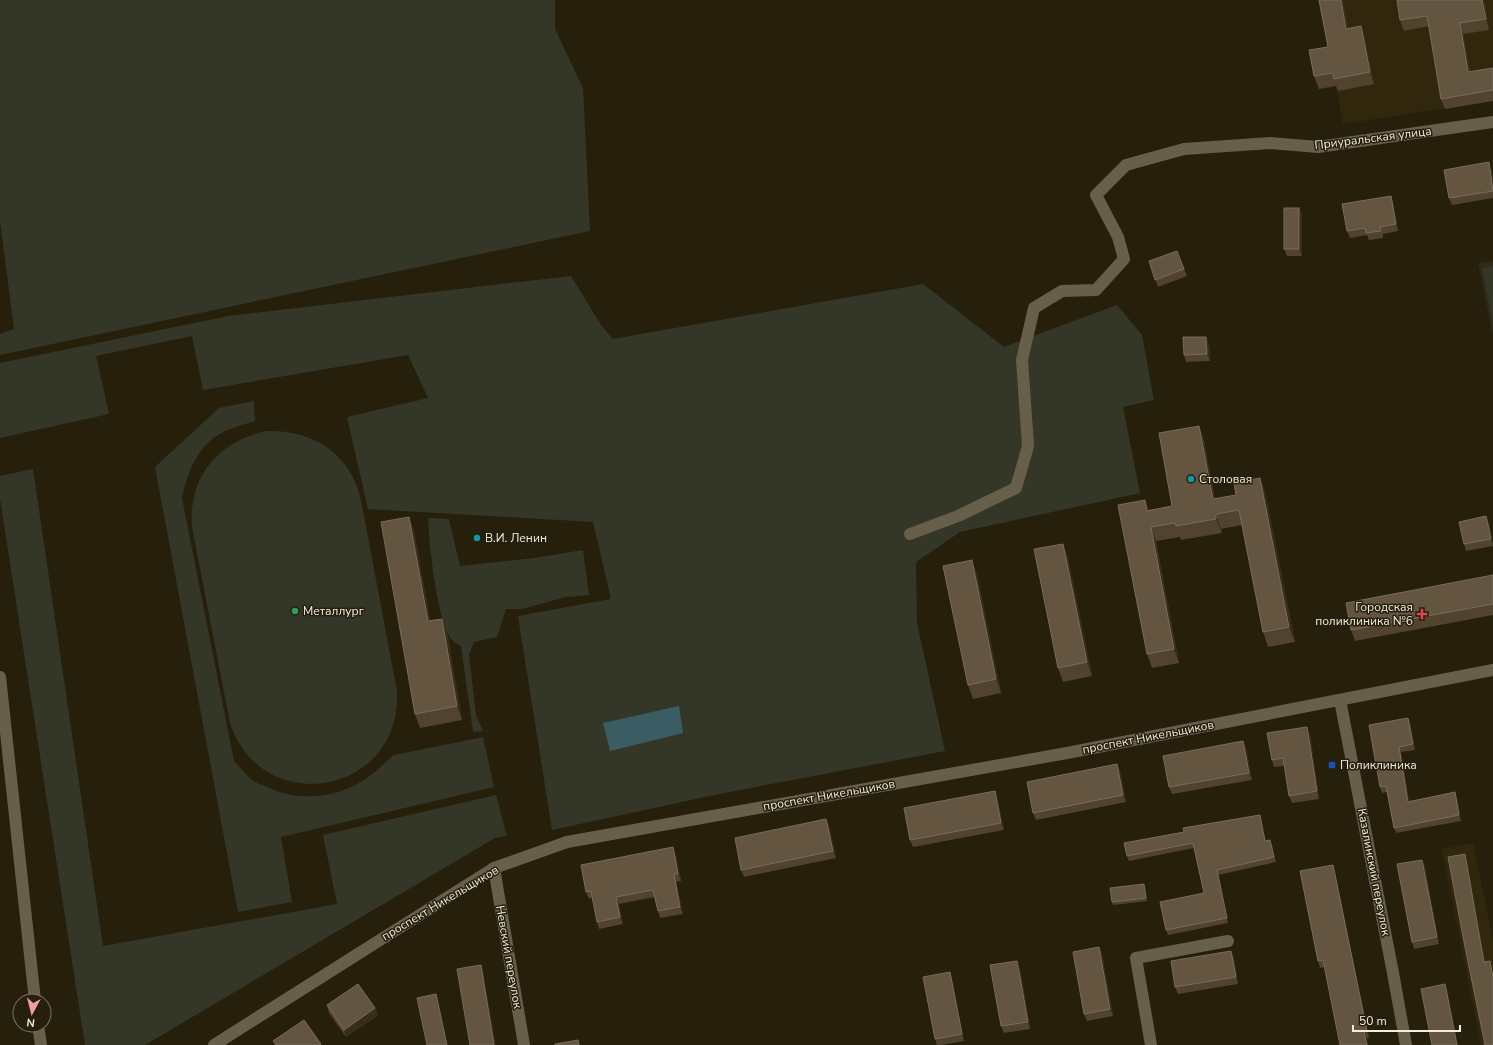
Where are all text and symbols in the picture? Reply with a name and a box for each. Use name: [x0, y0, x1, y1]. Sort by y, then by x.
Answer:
street label: Приуральская улица: [1314, 123, 1432, 153]
place label: Столовая: [1199, 471, 1252, 487]
marker: Столовая: [1186, 474, 1196, 484]
place label: В.И. Ленин: [485, 530, 547, 546]
marker: В.И. Ленин: [472, 533, 482, 543]
place label: Городская поликлиника №6: [1315, 599, 1413, 629]
place label: Металлург: [303, 603, 365, 619]
marker: Металлург: [290, 606, 300, 616]
marker: Городская поликлиника №6: [1416, 608, 1428, 620]
street label: проспект Никельщиков: [1081, 716, 1216, 758]
place label: Поликлиника: [1340, 757, 1417, 773]
marker: Поликлиника: [1327, 760, 1337, 770]
street label: проспект Никельщиков: [762, 775, 897, 814]
street label: Казалинский переулок: [1354, 807, 1394, 938]
street label: проспект Никельщиков: [379, 861, 502, 944]
street label: Невский переулок: [492, 904, 526, 1010]
north arrow: [12, 993, 52, 1033]
scale bar: [1353, 1007, 1460, 1033]
text: 50 m: [1359, 1013, 1387, 1029]
text: N: [26, 1014, 36, 1030]

